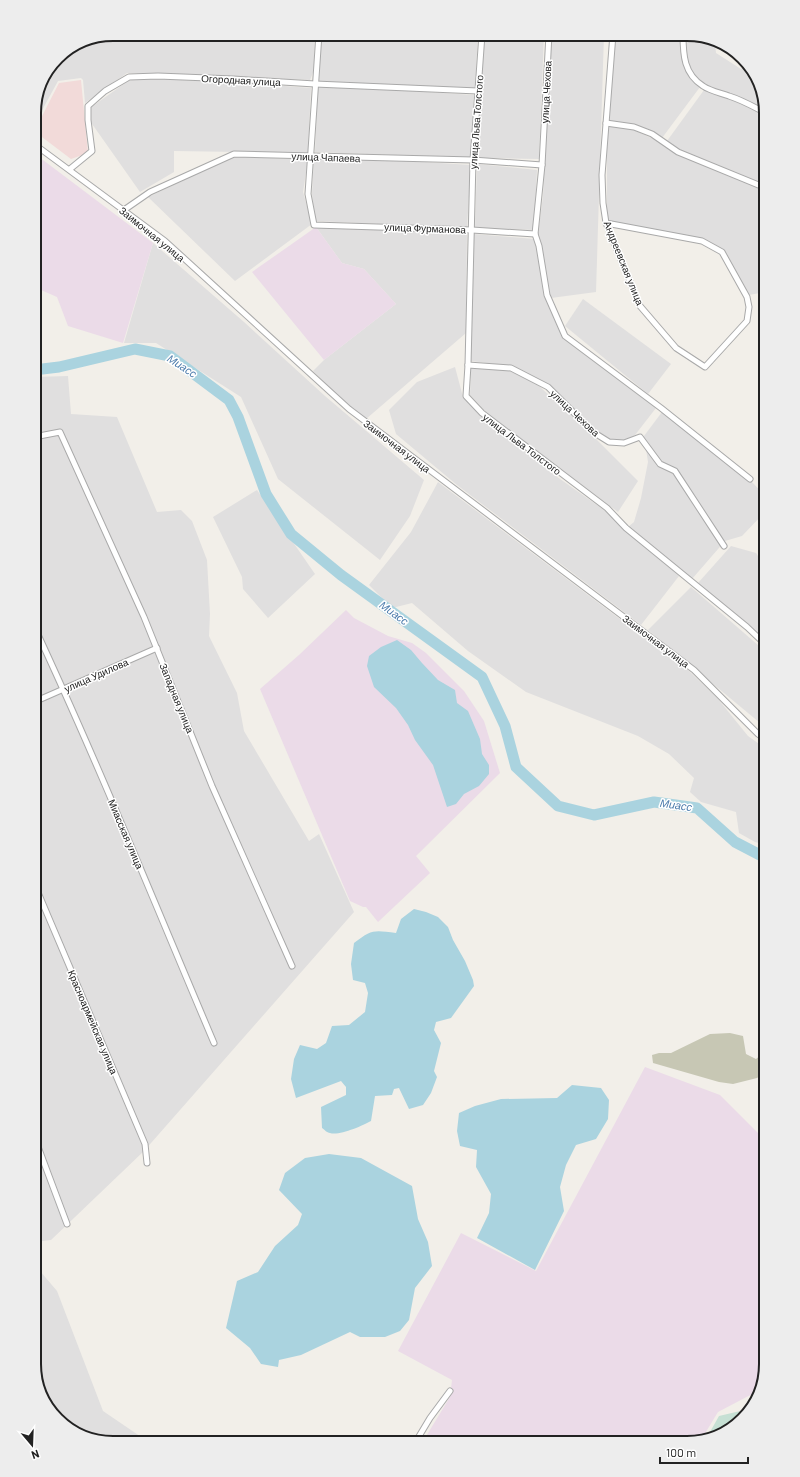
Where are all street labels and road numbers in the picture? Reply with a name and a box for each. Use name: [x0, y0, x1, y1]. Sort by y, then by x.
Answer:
street label: улица Чехова: [538, 60, 554, 124]
street label: Огородная улица: [201, 72, 281, 88]
street label: улица Льва Толстого: [467, 74, 485, 170]
street label: улица Чапаева: [291, 150, 361, 164]
street label: Заимочная улица: [117, 204, 187, 264]
street label: Андреевская улица: [602, 219, 647, 307]
street label: улица Фурманова: [384, 221, 467, 235]
street label: улица Чехова: [548, 387, 602, 439]
street label: улица Льва Толстого: [481, 411, 564, 478]
street label: Заимочная улица: [361, 417, 433, 475]
street label: Заимочная улица: [620, 612, 692, 670]
street label: улица Удилова: [62, 655, 130, 694]
street label: Западная улица: [158, 661, 197, 735]
street label: Миасская улица: [106, 797, 146, 871]
street label: Красноармейская улица: [66, 968, 121, 1076]

